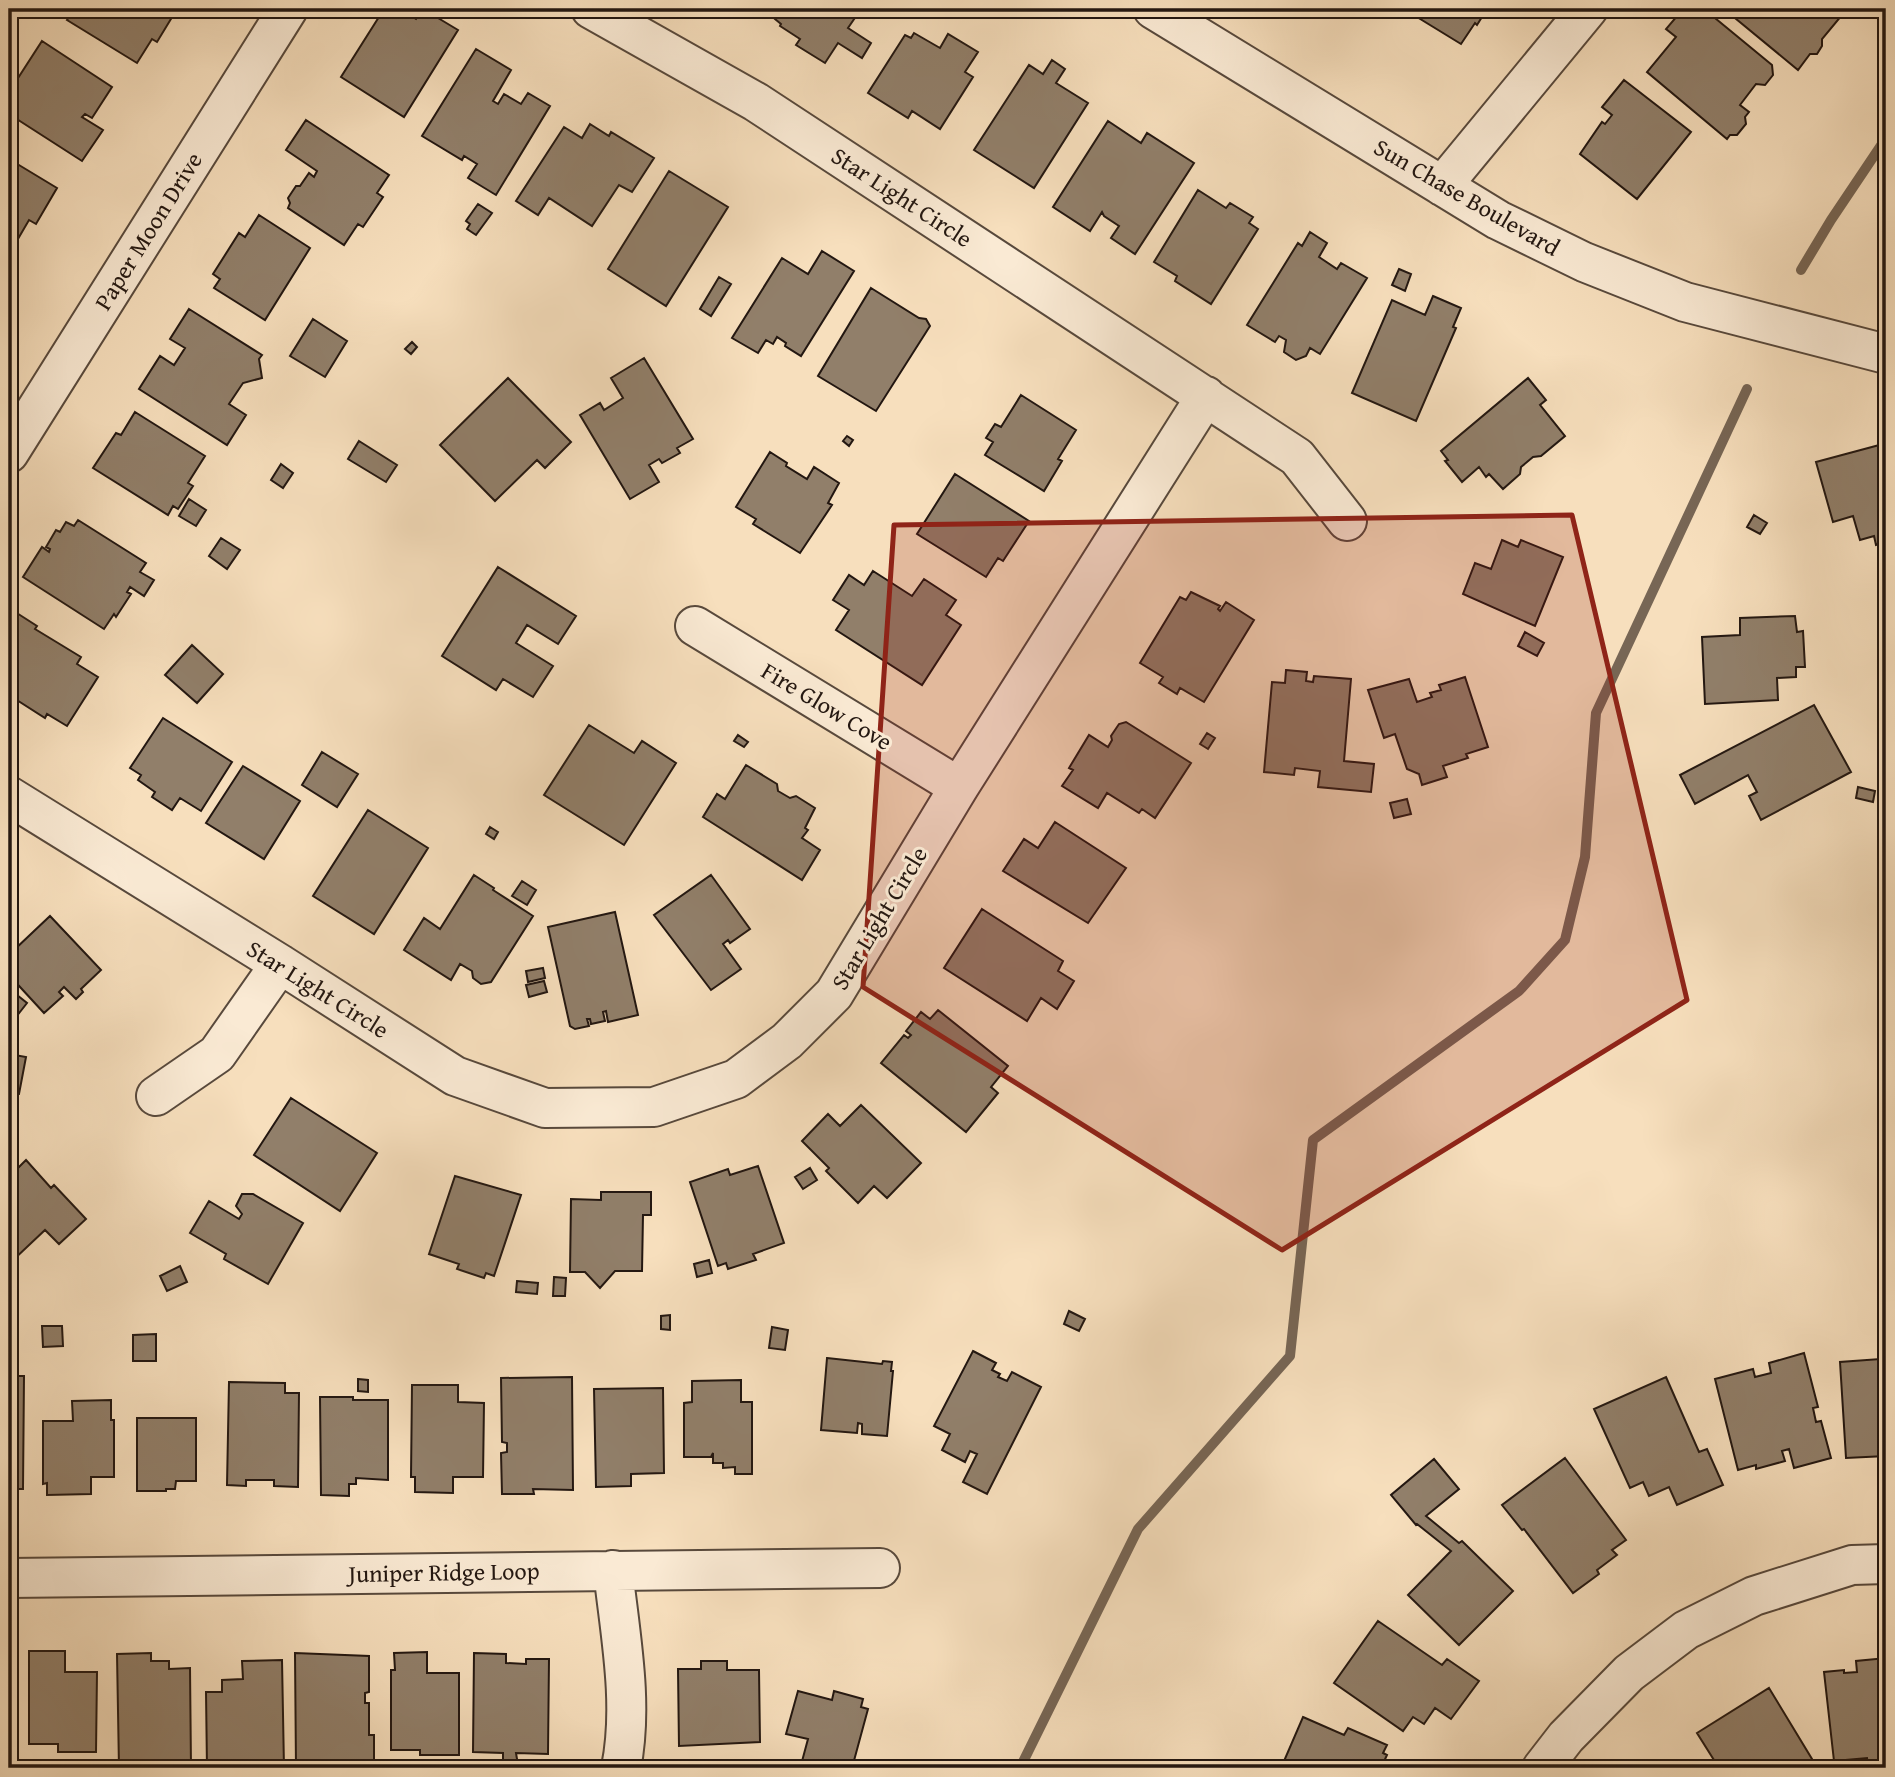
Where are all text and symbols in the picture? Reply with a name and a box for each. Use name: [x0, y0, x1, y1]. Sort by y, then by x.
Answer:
street label: Sun Chase Boulevard: [1368, 129, 1567, 265]
street label: Star Light Circle: [825, 138, 979, 256]
street label: Paper Moon Drive: [85, 145, 211, 317]
street label: Fire Glow Cove: [755, 653, 899, 759]
street label: Star Light Circle: [822, 840, 936, 996]
street label: Star Light Circle: [240, 931, 396, 1047]
street label: Juniper Ridge Loop: [345, 1553, 540, 1591]

